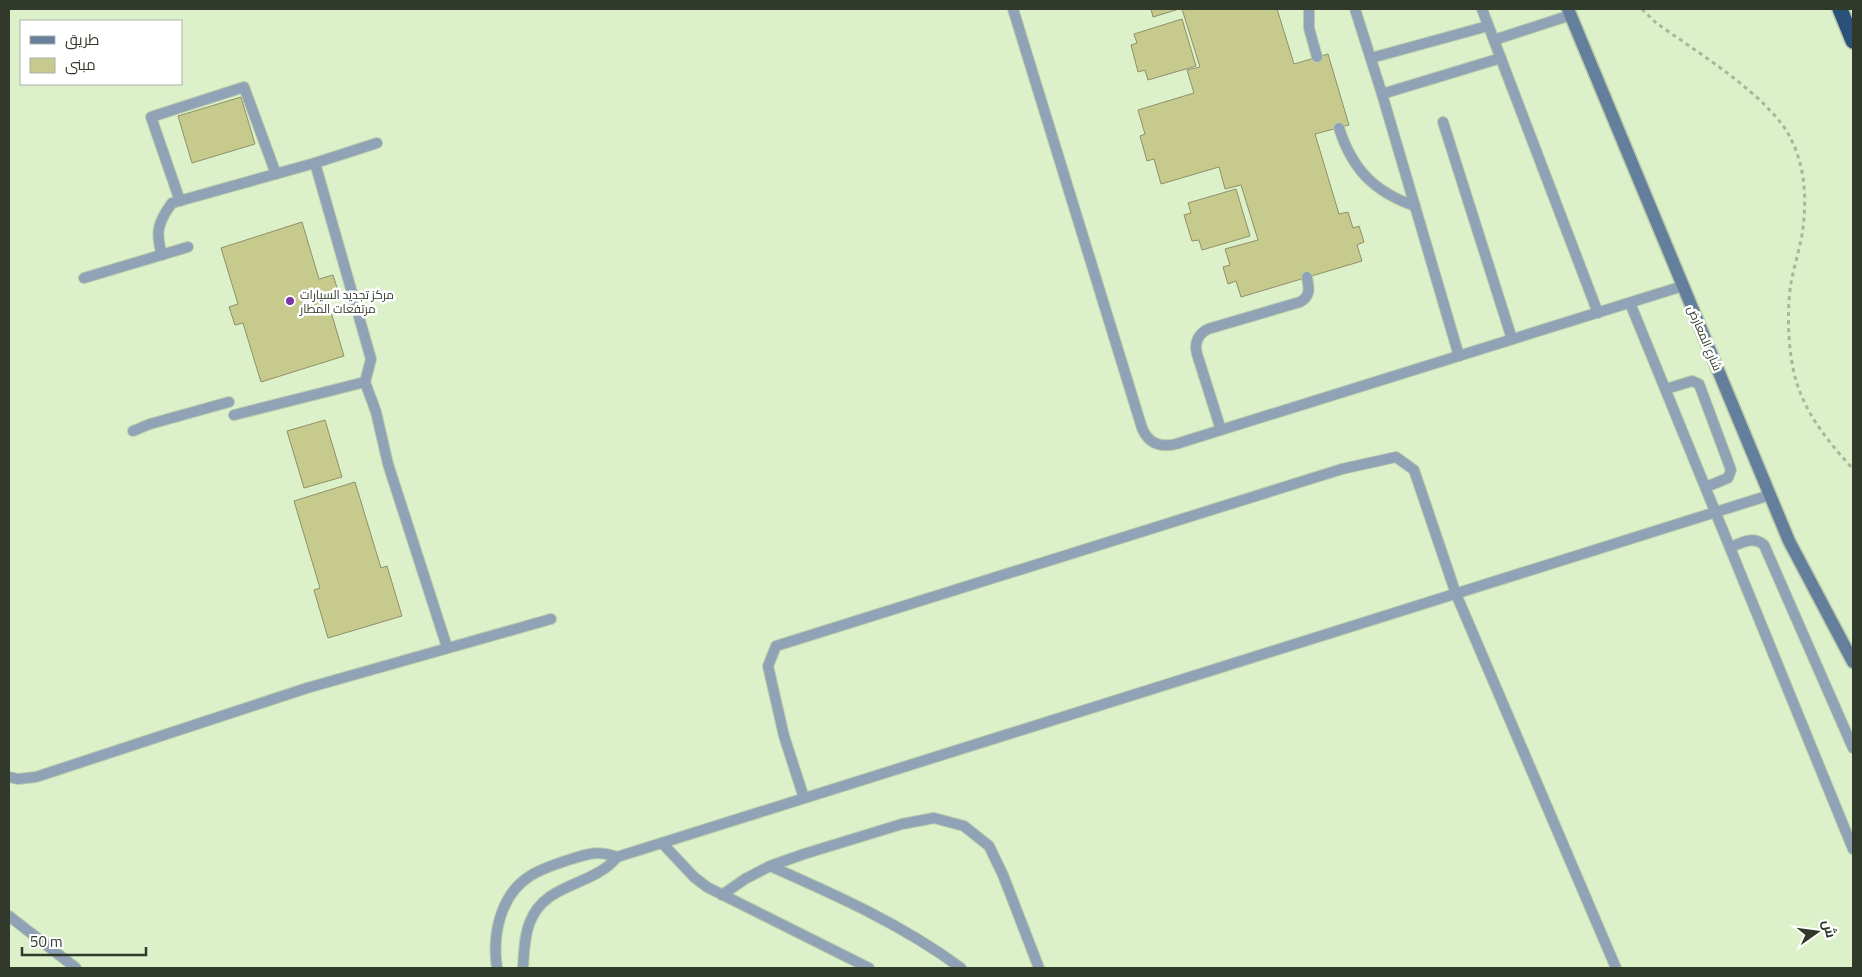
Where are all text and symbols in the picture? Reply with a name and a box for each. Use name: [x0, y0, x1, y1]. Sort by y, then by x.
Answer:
legend: [20, 20, 182, 85]
text: طريق: [65, 28, 99, 51]
text: مبنى: [65, 53, 96, 76]
place label: مركز تجديد السيارات مرتفعات المطار: [299, 285, 394, 318]
marker: مركز تجديد السيارات مرتفعات المطار: [284, 295, 296, 307]
street label: شارع المعارض: [1683, 302, 1727, 374]
north arrow: [1792, 907, 1842, 957]
text: ش: [1818, 917, 1842, 940]
scale bar: [22, 924, 146, 956]
text: 50 m: [30, 930, 63, 953]

